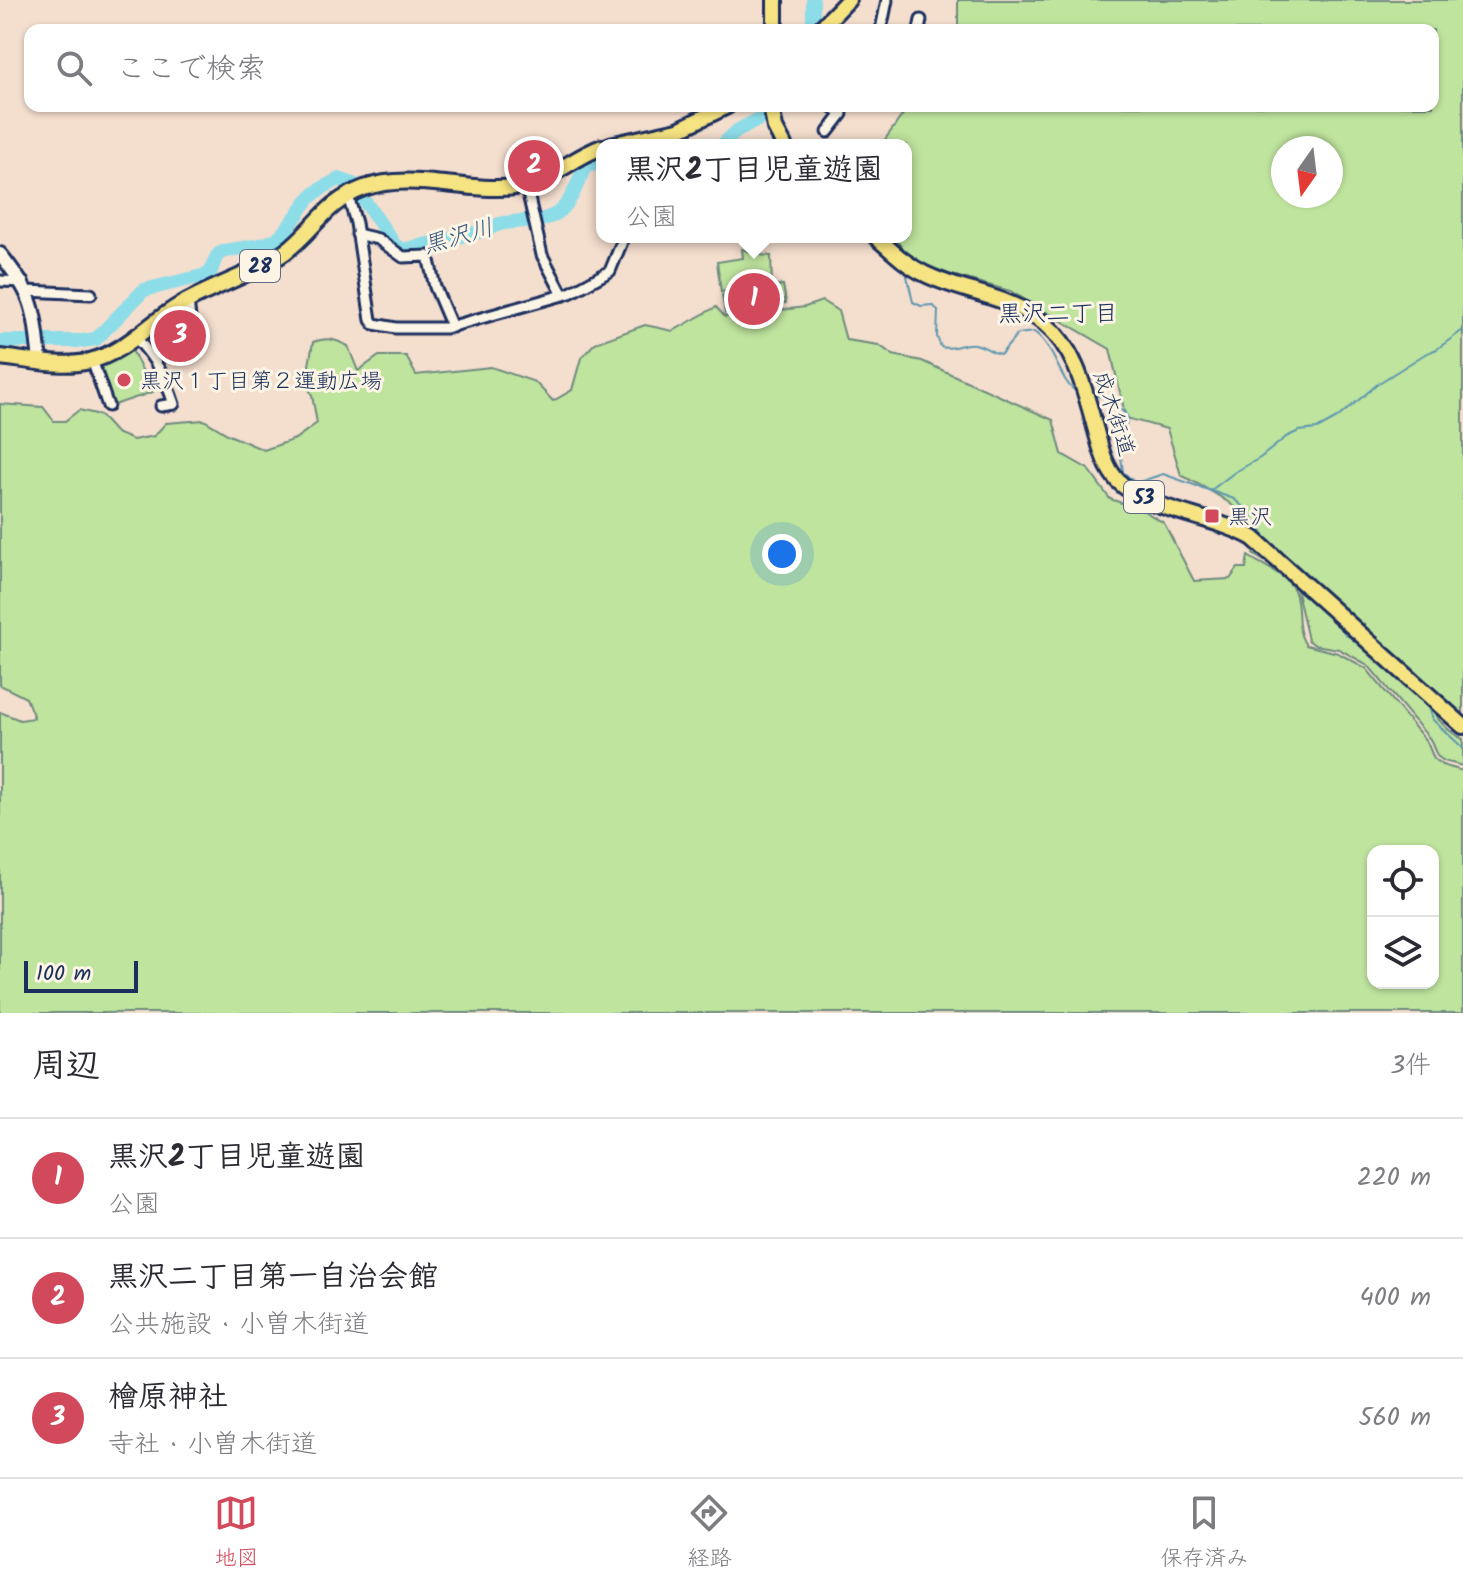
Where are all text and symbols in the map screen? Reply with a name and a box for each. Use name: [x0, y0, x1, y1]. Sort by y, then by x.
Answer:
search box: [24, 24, 1439, 112]
icon: search: [52, 46, 96, 90]
text: ここで検索: [116, 46, 266, 94]
pin: 2: [508, 136, 560, 196]
north arrow: [1271, 136, 1343, 208]
popup: [596, 139, 912, 243]
text: 黒沢2丁目児童遊園: [625, 147, 883, 195]
text: 公園: [625, 197, 677, 239]
water label: 黒沢川: [418, 209, 498, 266]
road number: 28: [240, 250, 280, 282]
pin: 1: [728, 269, 780, 329]
district label: 黒沢二丁目: [998, 295, 1118, 334]
pin: 3: [154, 306, 206, 366]
place label: 黒沢１丁目第２運動広場: [140, 365, 382, 400]
street label: 成木街道: [1082, 367, 1143, 461]
marker: 黒沢１丁目第２運動広場: [115, 371, 133, 389]
road number: 53: [1124, 481, 1164, 513]
place label: 黒沢: [1228, 501, 1272, 536]
marker: 黒沢: [1203, 507, 1221, 525]
your location: [762, 534, 802, 574]
map controls: [1367, 845, 1439, 989]
button: locate: [1367, 845, 1439, 917]
button: layers: [1367, 917, 1439, 989]
scale bar: [24, 957, 138, 993]
text: 100 m: [36, 957, 91, 992]
text: 周辺: [32, 1040, 100, 1094]
text: 3件: [1390, 1045, 1431, 1087]
text: 黒沢2丁目児童遊園: [108, 1134, 366, 1182]
text: 1: [54, 1157, 62, 1199]
text: 220 m: [1357, 1157, 1431, 1199]
text: 公園: [108, 1184, 160, 1226]
text: 黒沢二丁目第一自治会館: [108, 1254, 438, 1302]
text: 2: [50, 1277, 66, 1319]
text: 400 m: [1360, 1277, 1431, 1319]
text: 公共施設 · 小曽木街道: [108, 1304, 369, 1346]
text: 檜原神社: [108, 1374, 228, 1422]
text: 3: [51, 1397, 65, 1439]
text: 560 m: [1358, 1397, 1431, 1439]
text: 寺社 · 小曽木街道: [108, 1424, 317, 1466]
tab: 地図: [214, 1491, 259, 1577]
tab: 経路: [687, 1491, 732, 1577]
tab: 保存済み: [1160, 1491, 1249, 1577]

